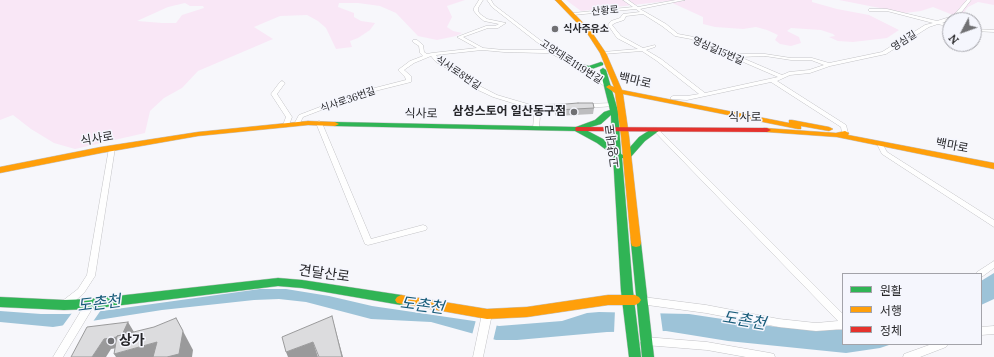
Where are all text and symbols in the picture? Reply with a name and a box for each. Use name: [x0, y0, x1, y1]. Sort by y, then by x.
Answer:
street label: 산황로: [591, 4, 619, 18]
north arrow: [942, 12, 982, 52]
place label: 식사주유소: [563, 23, 609, 35]
marker: 식사주유소: [550, 24, 560, 34]
street label: 영심길: [889, 28, 919, 54]
text: N: [946, 31, 962, 47]
street label: 영심길15번길: [690, 34, 746, 68]
street label: 고양대로1119번길: [538, 37, 604, 87]
street label: 식사로8번길: [433, 54, 483, 92]
street label: 백마로: [617, 70, 653, 92]
street label: 식사로36번길: [319, 85, 377, 115]
place label: 삼성스토어 일산동구점: [452, 105, 566, 119]
street label: 식사로: [404, 107, 438, 121]
marker: 삼성스토어 일산동구점: [569, 107, 579, 117]
street label: 식사로: [728, 111, 762, 125]
street label: 고양대로: [603, 123, 623, 169]
street label: 식사로: [79, 129, 115, 149]
street label: 백마로: [934, 136, 970, 156]
street label: 견달산로: [297, 262, 351, 286]
legend: [842, 273, 982, 345]
text: 원활: [880, 283, 902, 298]
water label: 도촌천: [76, 292, 122, 316]
water label: 도촌천: [399, 294, 445, 318]
text: 서행: [880, 303, 902, 318]
water label: 도촌천: [721, 308, 767, 334]
text: 정체: [880, 323, 902, 338]
place label: 상가: [119, 333, 145, 349]
marker: 상가: [106, 336, 116, 346]

